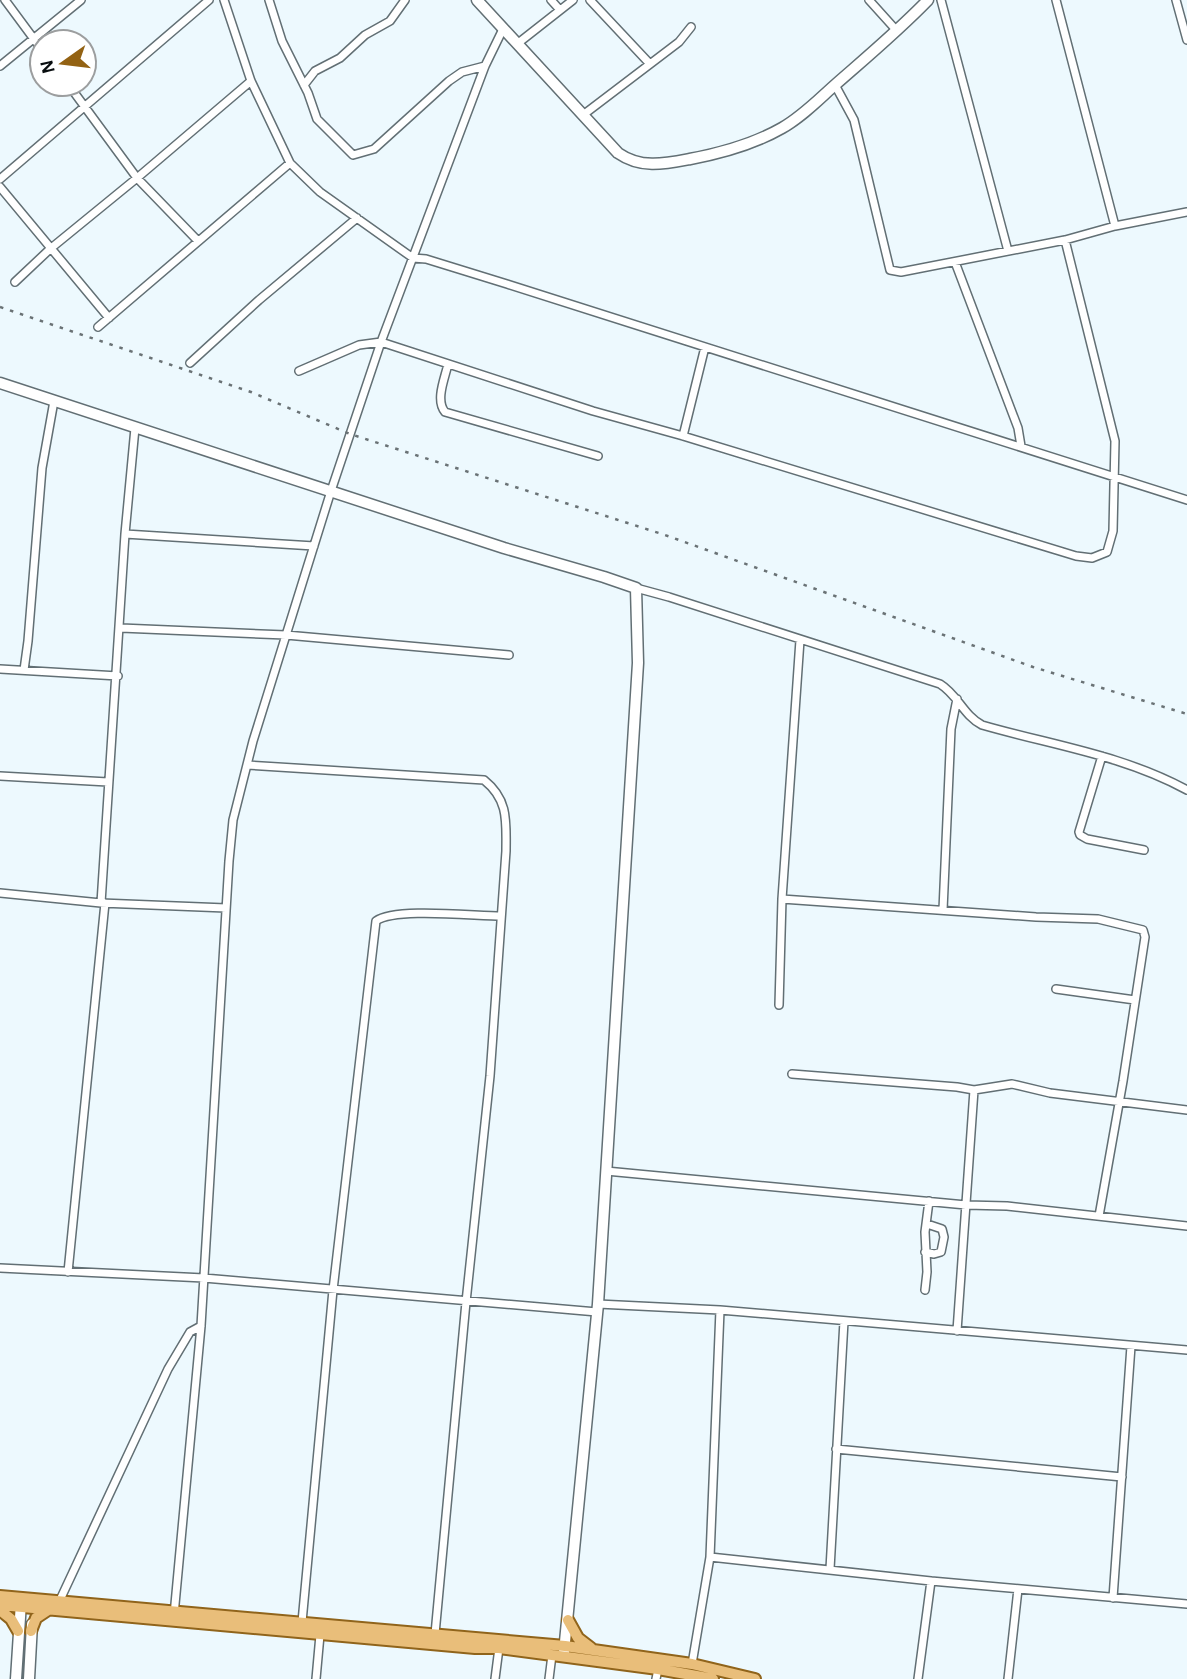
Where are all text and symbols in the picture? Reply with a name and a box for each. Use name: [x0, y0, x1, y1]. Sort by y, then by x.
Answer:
north arrow: [28, 28, 98, 98]
text: N: [37, 58, 59, 75]

